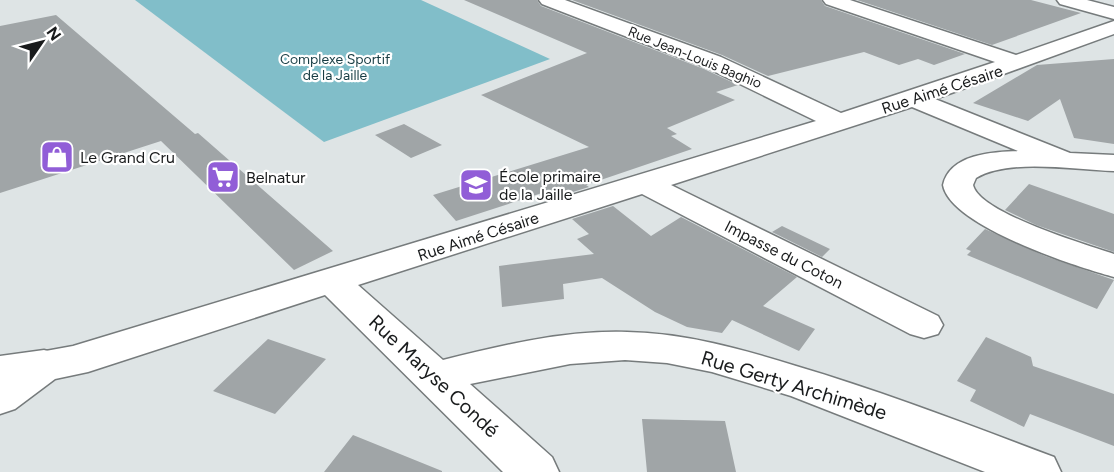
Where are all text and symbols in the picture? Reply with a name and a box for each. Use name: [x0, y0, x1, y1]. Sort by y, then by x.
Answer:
north arrow: [12, 12, 72, 72]
text: N: [43, 23, 65, 44]
street label: Rue Jean-Louis Baghio: [625, 23, 764, 92]
park label: Complexe Sportif de la Jaille: [280, 51, 391, 84]
street label: Rue Aimé Césaire: [879, 61, 1005, 118]
shop icon: Le Grand Cru: [39, 139, 75, 175]
place label: Le Grand Cru: [80, 148, 175, 167]
supermarket icon: Belnatur: [205, 159, 241, 195]
school or university icon: École primaire de la Jaille: [458, 167, 494, 203]
place label: École primaire de la Jaille: [499, 167, 601, 204]
place label: Belnatur: [246, 168, 306, 187]
street label: Rue Aimé Césaire: [415, 208, 541, 265]
street label: Impasse du Coton: [721, 216, 846, 293]
street label: Rue Maryse Condé: [364, 310, 504, 442]
street label: Rue Gerty Archimède: [698, 345, 890, 425]

